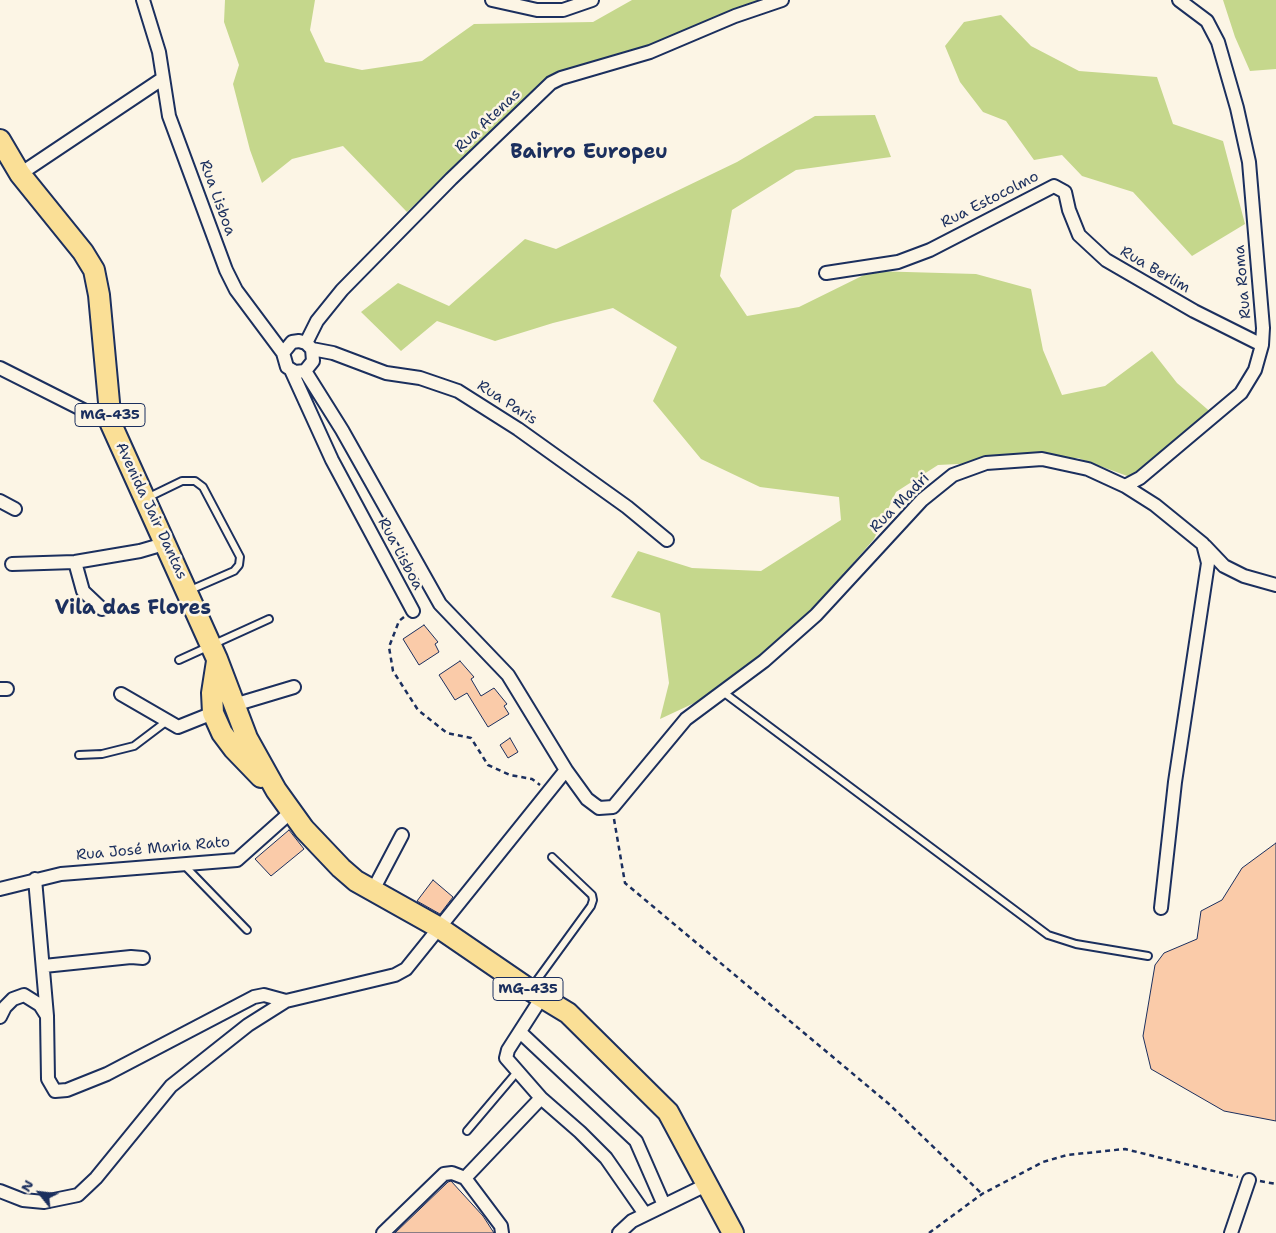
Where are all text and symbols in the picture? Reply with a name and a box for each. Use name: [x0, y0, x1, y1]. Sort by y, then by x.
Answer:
street label: Rua Atenas: [451, 85, 525, 157]
district label: Bairro Europeu: [510, 141, 668, 165]
street label: Rua Lisboa: [195, 158, 239, 238]
street label: Rua Estocolmo: [938, 168, 1042, 232]
street label: Rua Berlim: [1117, 243, 1193, 297]
street label: Rua Roma: [1231, 244, 1255, 320]
street label: Rua Paris: [474, 377, 540, 429]
road number: MG-435: [75, 404, 145, 426]
street label: Avenida Jair Dantas: [111, 440, 191, 582]
street label: Rua Madri: [867, 470, 933, 536]
street label: Rua Lisboa: [373, 515, 427, 593]
district label: Vila das Flores: [55, 597, 211, 621]
street label: Rua José Maria Rato: [75, 833, 231, 865]
road number: MG-435: [493, 978, 563, 1001]
north arrow: [15, 1168, 65, 1218]
text: N: [16, 1177, 37, 1195]

